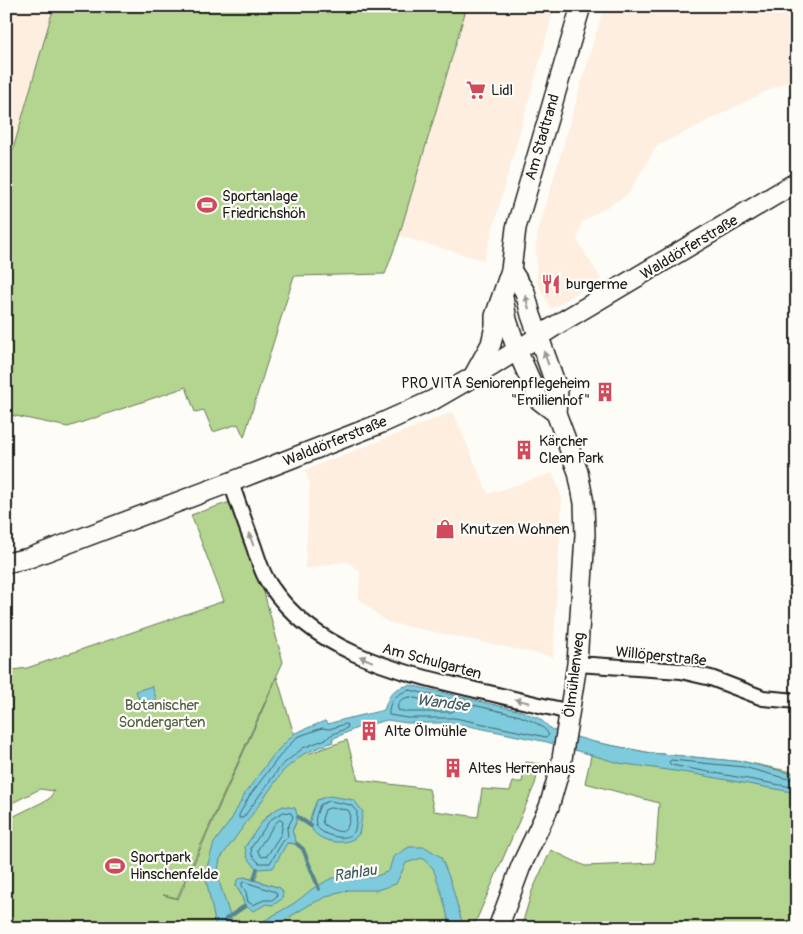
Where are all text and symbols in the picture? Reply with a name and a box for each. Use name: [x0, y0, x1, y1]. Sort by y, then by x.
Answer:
supermarket icon: Lidl: [465, 79, 487, 101]
place label: Lidl: [491, 81, 513, 100]
street label: Am Stadtrand: [521, 92, 564, 182]
place label: Sportanlage Friedrichshöh: [222, 187, 305, 223]
sports icon: Sportanlage Friedrichshöh: [196, 194, 218, 216]
street label: Walddörferstraße: [637, 211, 742, 284]
restaurant icon: burgerme: [540, 273, 562, 295]
place label: burgerme: [566, 275, 628, 294]
one-way arrow: [523, 295, 531, 310]
one-way arrow: [542, 350, 549, 365]
place label: PRO VITA Seniorenpflegeheim "Emilienhof": [401, 374, 590, 410]
building icon: PRO VITA Seniorenpflegeheim "Emilienhof": [594, 381, 616, 403]
street label: Walddörferstraße: [281, 412, 390, 471]
place label: Kärcher Clean Park: [539, 432, 605, 468]
building icon: Kärcher Clean Park: [513, 439, 535, 461]
shop icon: Knutzen Wohnen: [434, 518, 456, 540]
place label: Knutzen Wohnen: [460, 520, 570, 539]
one-way arrow: [247, 531, 255, 546]
street label: Ölmühlenweg: [560, 631, 589, 719]
street label: Am Schulgarten: [380, 639, 484, 684]
street label: Willöperstraße: [615, 642, 708, 671]
one-way arrow: [359, 654, 373, 662]
water label: Wandse: [416, 690, 472, 716]
park label: Botanischer Sondergarten: [119, 696, 205, 732]
one-way arrow: [515, 697, 530, 705]
building icon: Alte Ölmühle: [358, 720, 380, 742]
place label: Alte Ölmühle: [384, 722, 467, 741]
building icon: Altes Herrenhaus: [442, 757, 464, 779]
place label: Altes Herrenhaus: [468, 759, 575, 778]
place label: Sportpark Hinschenfelde: [130, 848, 219, 884]
sports icon: Sportpark Hinschenfelde: [104, 855, 126, 877]
water label: Rahlau: [332, 860, 379, 886]

